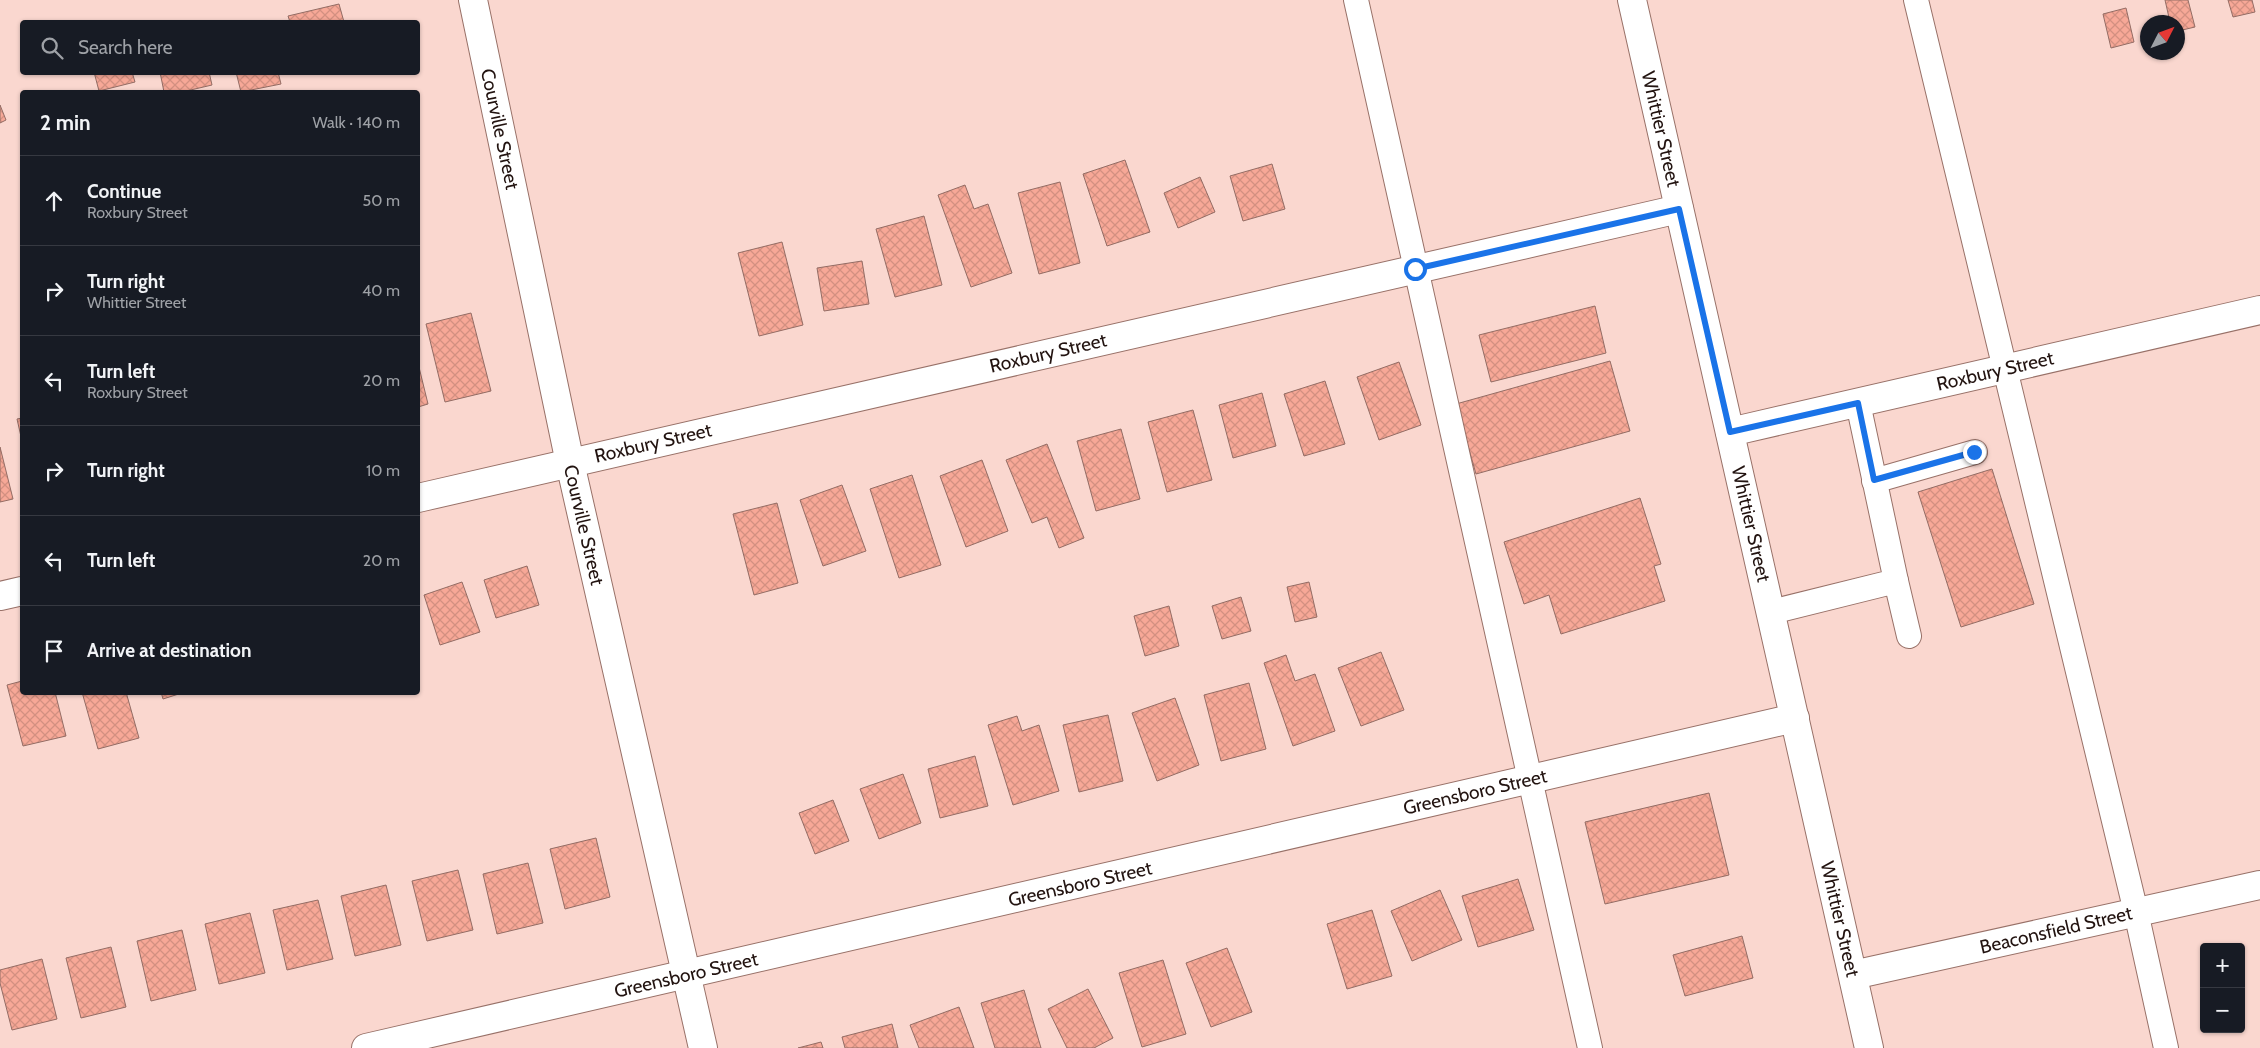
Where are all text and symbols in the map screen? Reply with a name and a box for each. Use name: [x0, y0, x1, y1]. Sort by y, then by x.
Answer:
north arrow: [2140, 15, 2185, 60]
search box: [20, 20, 420, 75]
icon: search: [38, 34, 66, 62]
text: Search here: [78, 36, 172, 59]
street label: Courville Street: [476, 66, 524, 192]
street label: Whittier Street: [1637, 69, 1686, 190]
text: 2 min: [40, 110, 91, 135]
text: Walk · 140 m: [313, 113, 400, 132]
text: Continue: [87, 180, 161, 203]
icon: ahead: [40, 187, 68, 215]
text: 50 m: [363, 191, 400, 210]
text: Roxbury Street: [87, 203, 188, 222]
route start: [1404, 258, 1427, 281]
text: Turn right: [87, 270, 165, 293]
icon: right: [40, 277, 68, 305]
text: 40 m: [362, 281, 400, 300]
text: Whittier Street: [87, 293, 186, 312]
street label: Roxbury Street: [987, 328, 1109, 378]
street label: Roxbury Street: [1934, 346, 2056, 396]
text: Turn left: [87, 360, 155, 383]
icon: left: [40, 367, 68, 395]
text: 20 m: [363, 371, 400, 390]
text: Roxbury Street: [87, 383, 188, 402]
street label: Roxbury Street: [592, 418, 714, 468]
route end: [1963, 441, 1986, 464]
icon: right: [40, 457, 68, 485]
text: Turn right: [87, 459, 165, 482]
text: 10 m: [366, 461, 400, 480]
street label: Courville Street: [559, 463, 609, 588]
street label: Whittier Street: [1727, 464, 1776, 585]
icon: left: [40, 547, 68, 575]
text: Turn left: [87, 549, 155, 572]
text: 20 m: [363, 551, 400, 570]
icon: arrive: [40, 637, 68, 665]
text: Arrive at destination: [87, 639, 251, 662]
street label: Greensboro Street: [1401, 764, 1550, 820]
street label: Greensboro Street: [1006, 856, 1155, 912]
street label: Whittier Street: [1816, 859, 1865, 980]
street label: Beaconsfield Street: [1978, 901, 2135, 959]
map controls: [2200, 943, 2245, 1033]
button: +: [2200, 943, 2245, 988]
street label: Greensboro Street: [612, 947, 761, 1003]
button: −: [2200, 988, 2245, 1033]

